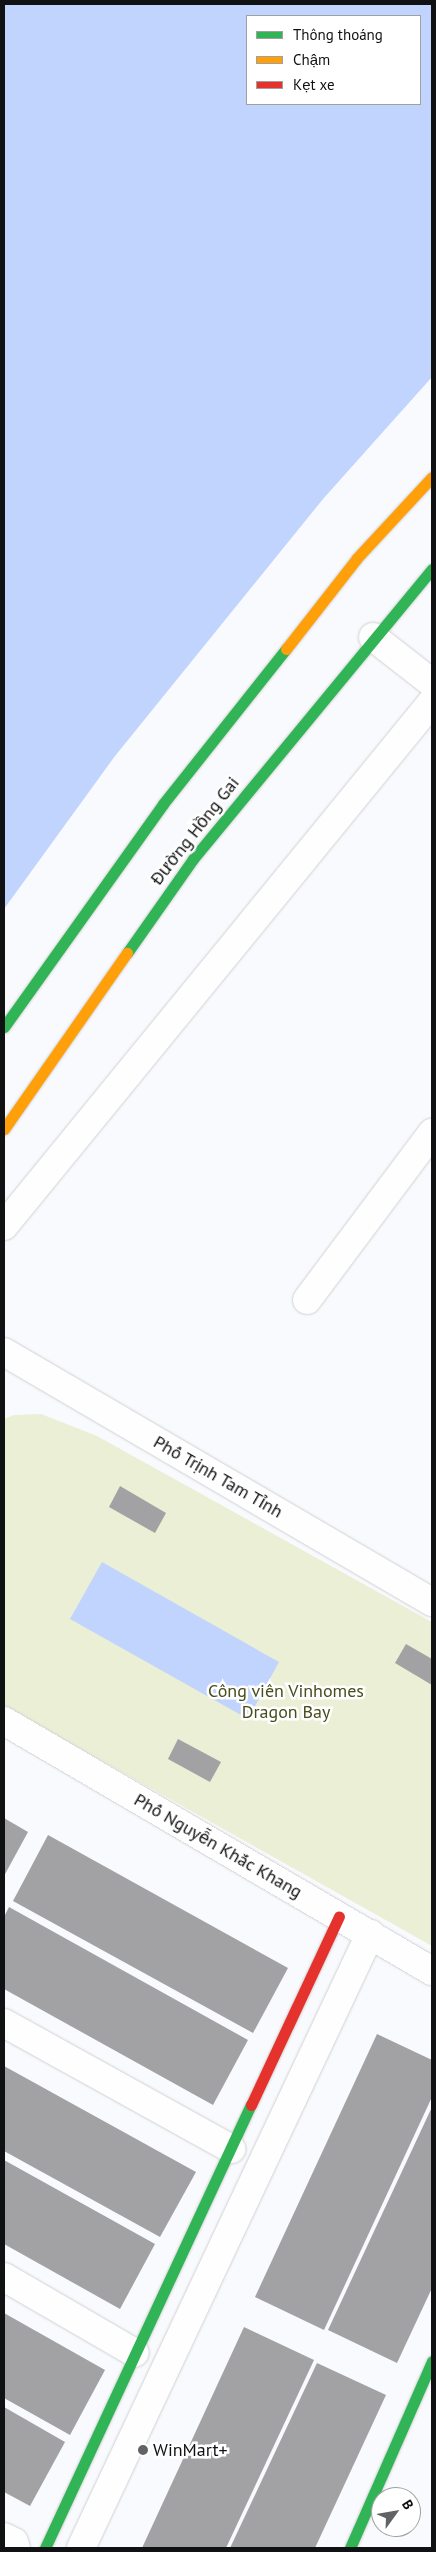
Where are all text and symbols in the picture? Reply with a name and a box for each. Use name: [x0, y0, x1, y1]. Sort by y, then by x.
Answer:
legend: [246, 15, 421, 105]
text: Thông thoáng: [293, 25, 383, 44]
text: Chậm: [293, 50, 330, 69]
text: Kẹt xe: [293, 75, 335, 94]
street label: Đường Hồng Gai: [146, 773, 244, 889]
street label: Phố Trịnh Tam Tỉnh: [149, 1431, 287, 1523]
park label: Công viên Vinhomes Dragon Bay: [208, 1681, 364, 1724]
street label: Phố Nguyễn Khắc Khang: [130, 1789, 306, 1903]
place label: WinMart+: [153, 2439, 228, 2461]
marker: WinMart+: [137, 2444, 149, 2456]
north arrow: [371, 2487, 421, 2537]
text: B: [398, 2496, 418, 2513]

